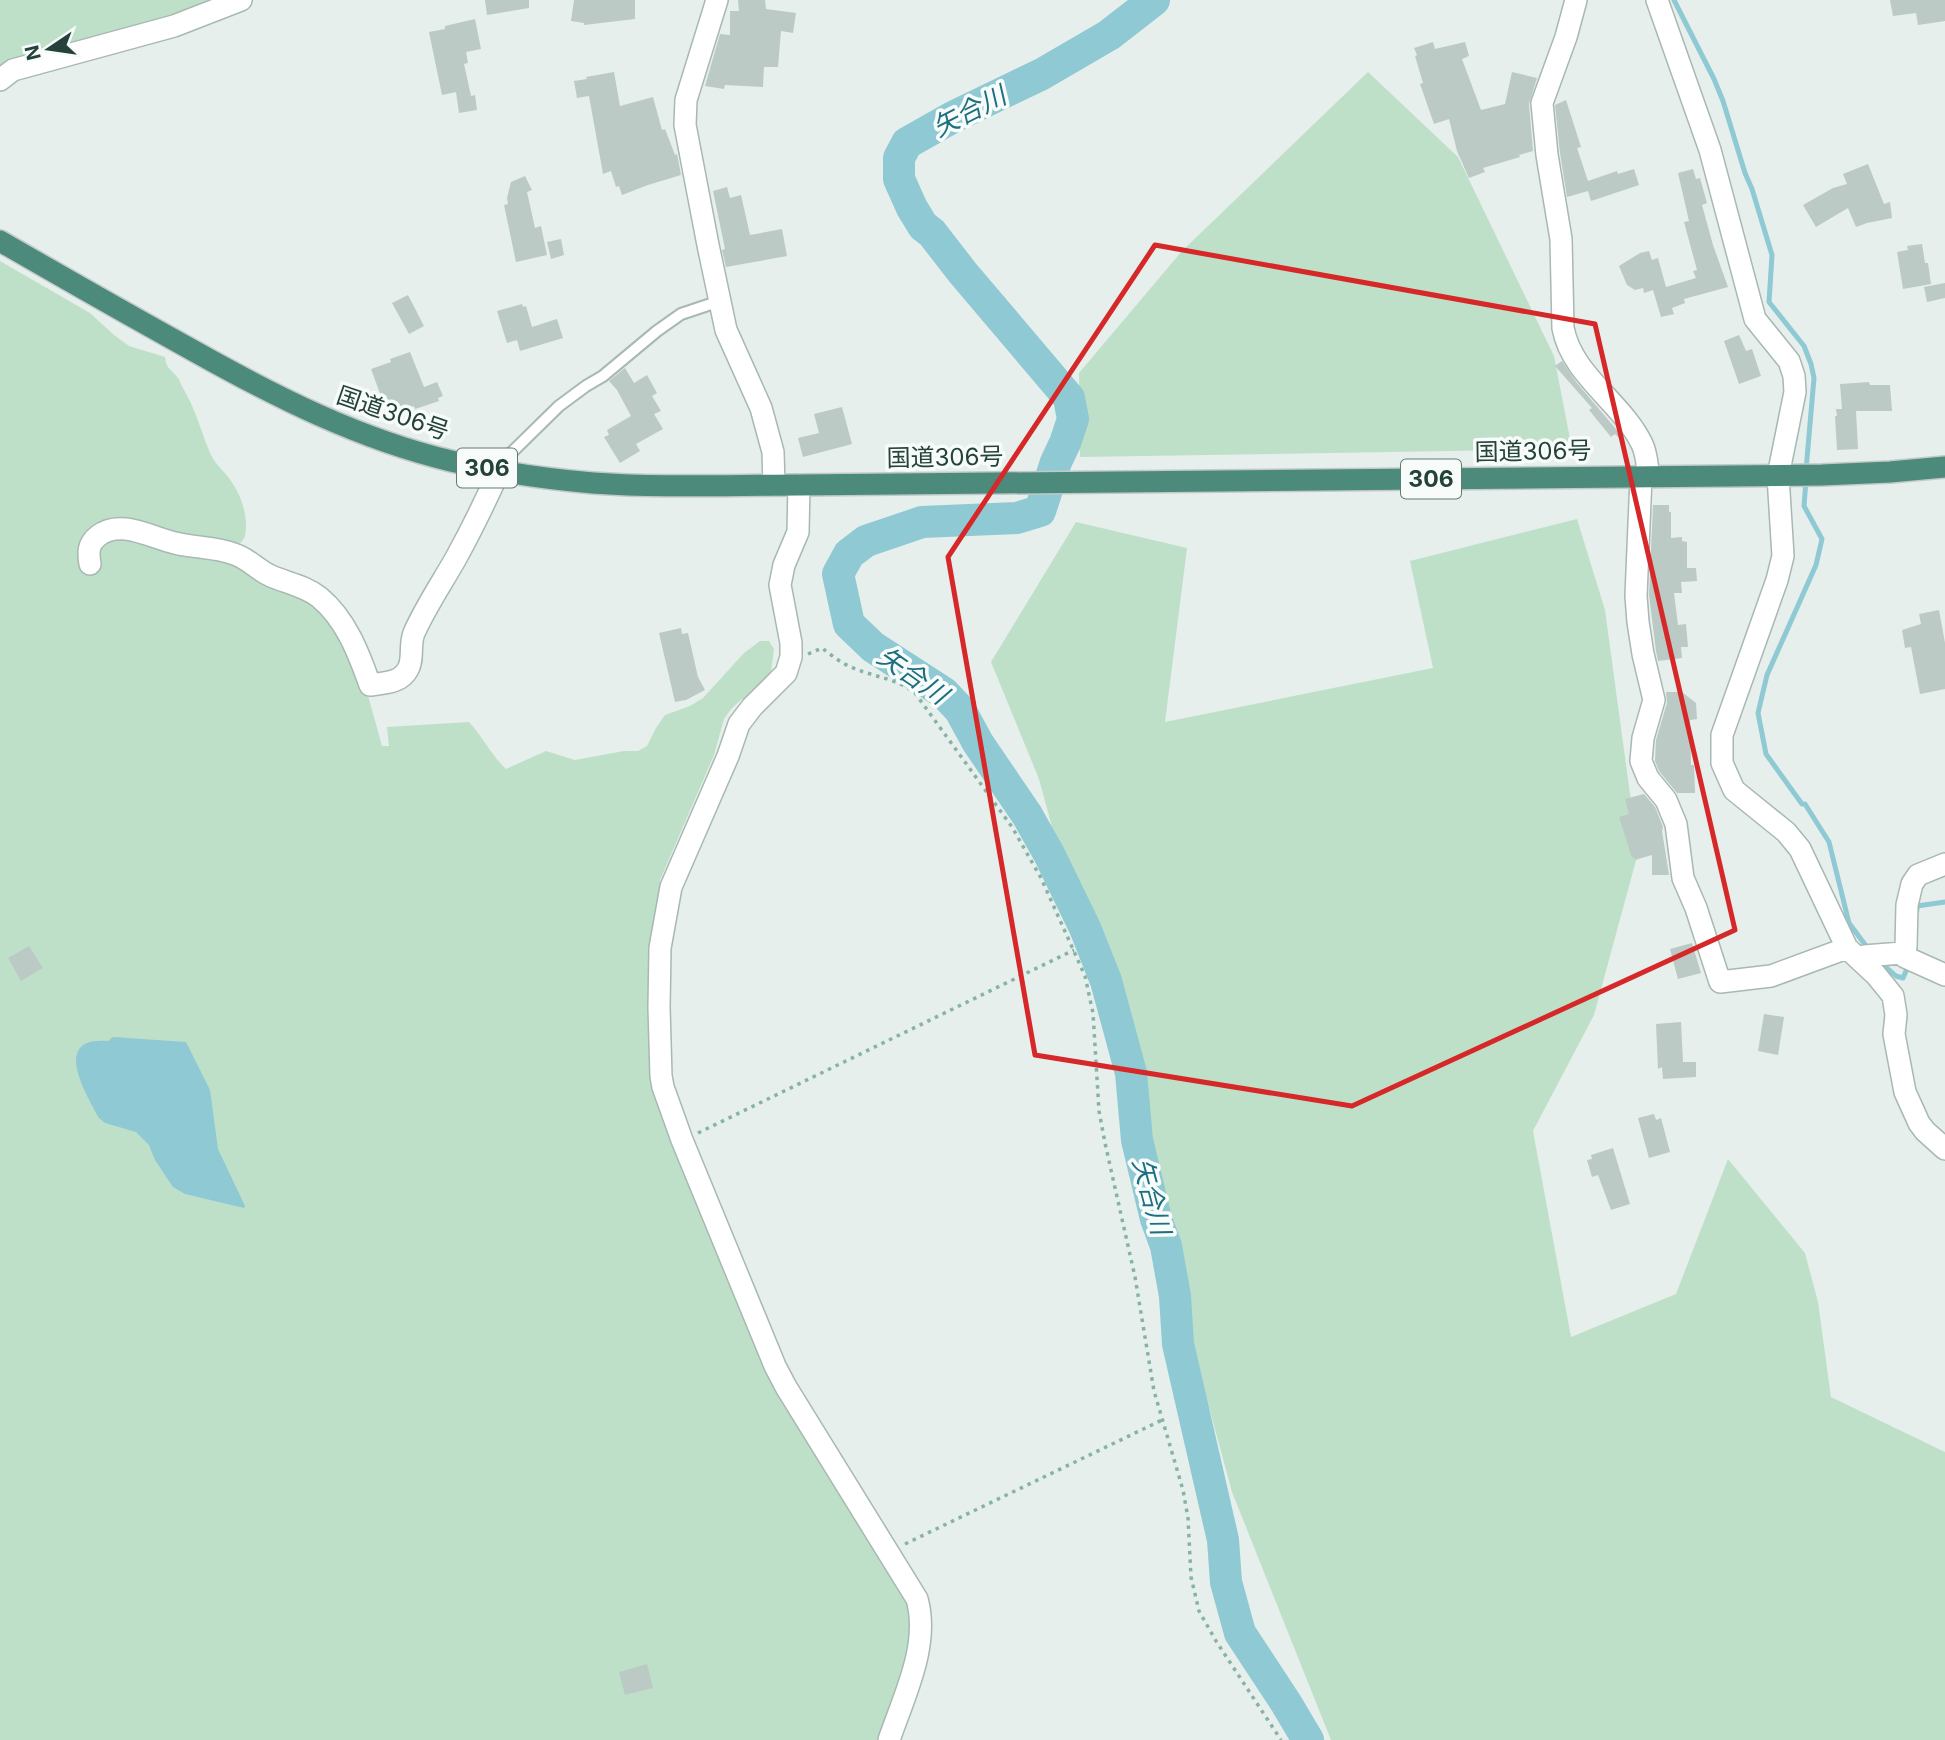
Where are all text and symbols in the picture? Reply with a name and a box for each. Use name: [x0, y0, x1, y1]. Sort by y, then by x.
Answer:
north arrow: [14, 14, 84, 84]
text: N: [20, 43, 46, 62]
water label: 矢合川: [927, 78, 1013, 143]
street label: 国道306号: [333, 380, 453, 446]
street label: 国道306号: [1474, 435, 1592, 467]
street label: 国道306号: [886, 441, 1004, 473]
road number: 306: [457, 448, 517, 488]
road number: 306: [1401, 460, 1461, 499]
water label: 矢合川: [872, 640, 956, 712]
water label: 矢合川: [1127, 1154, 1178, 1241]

